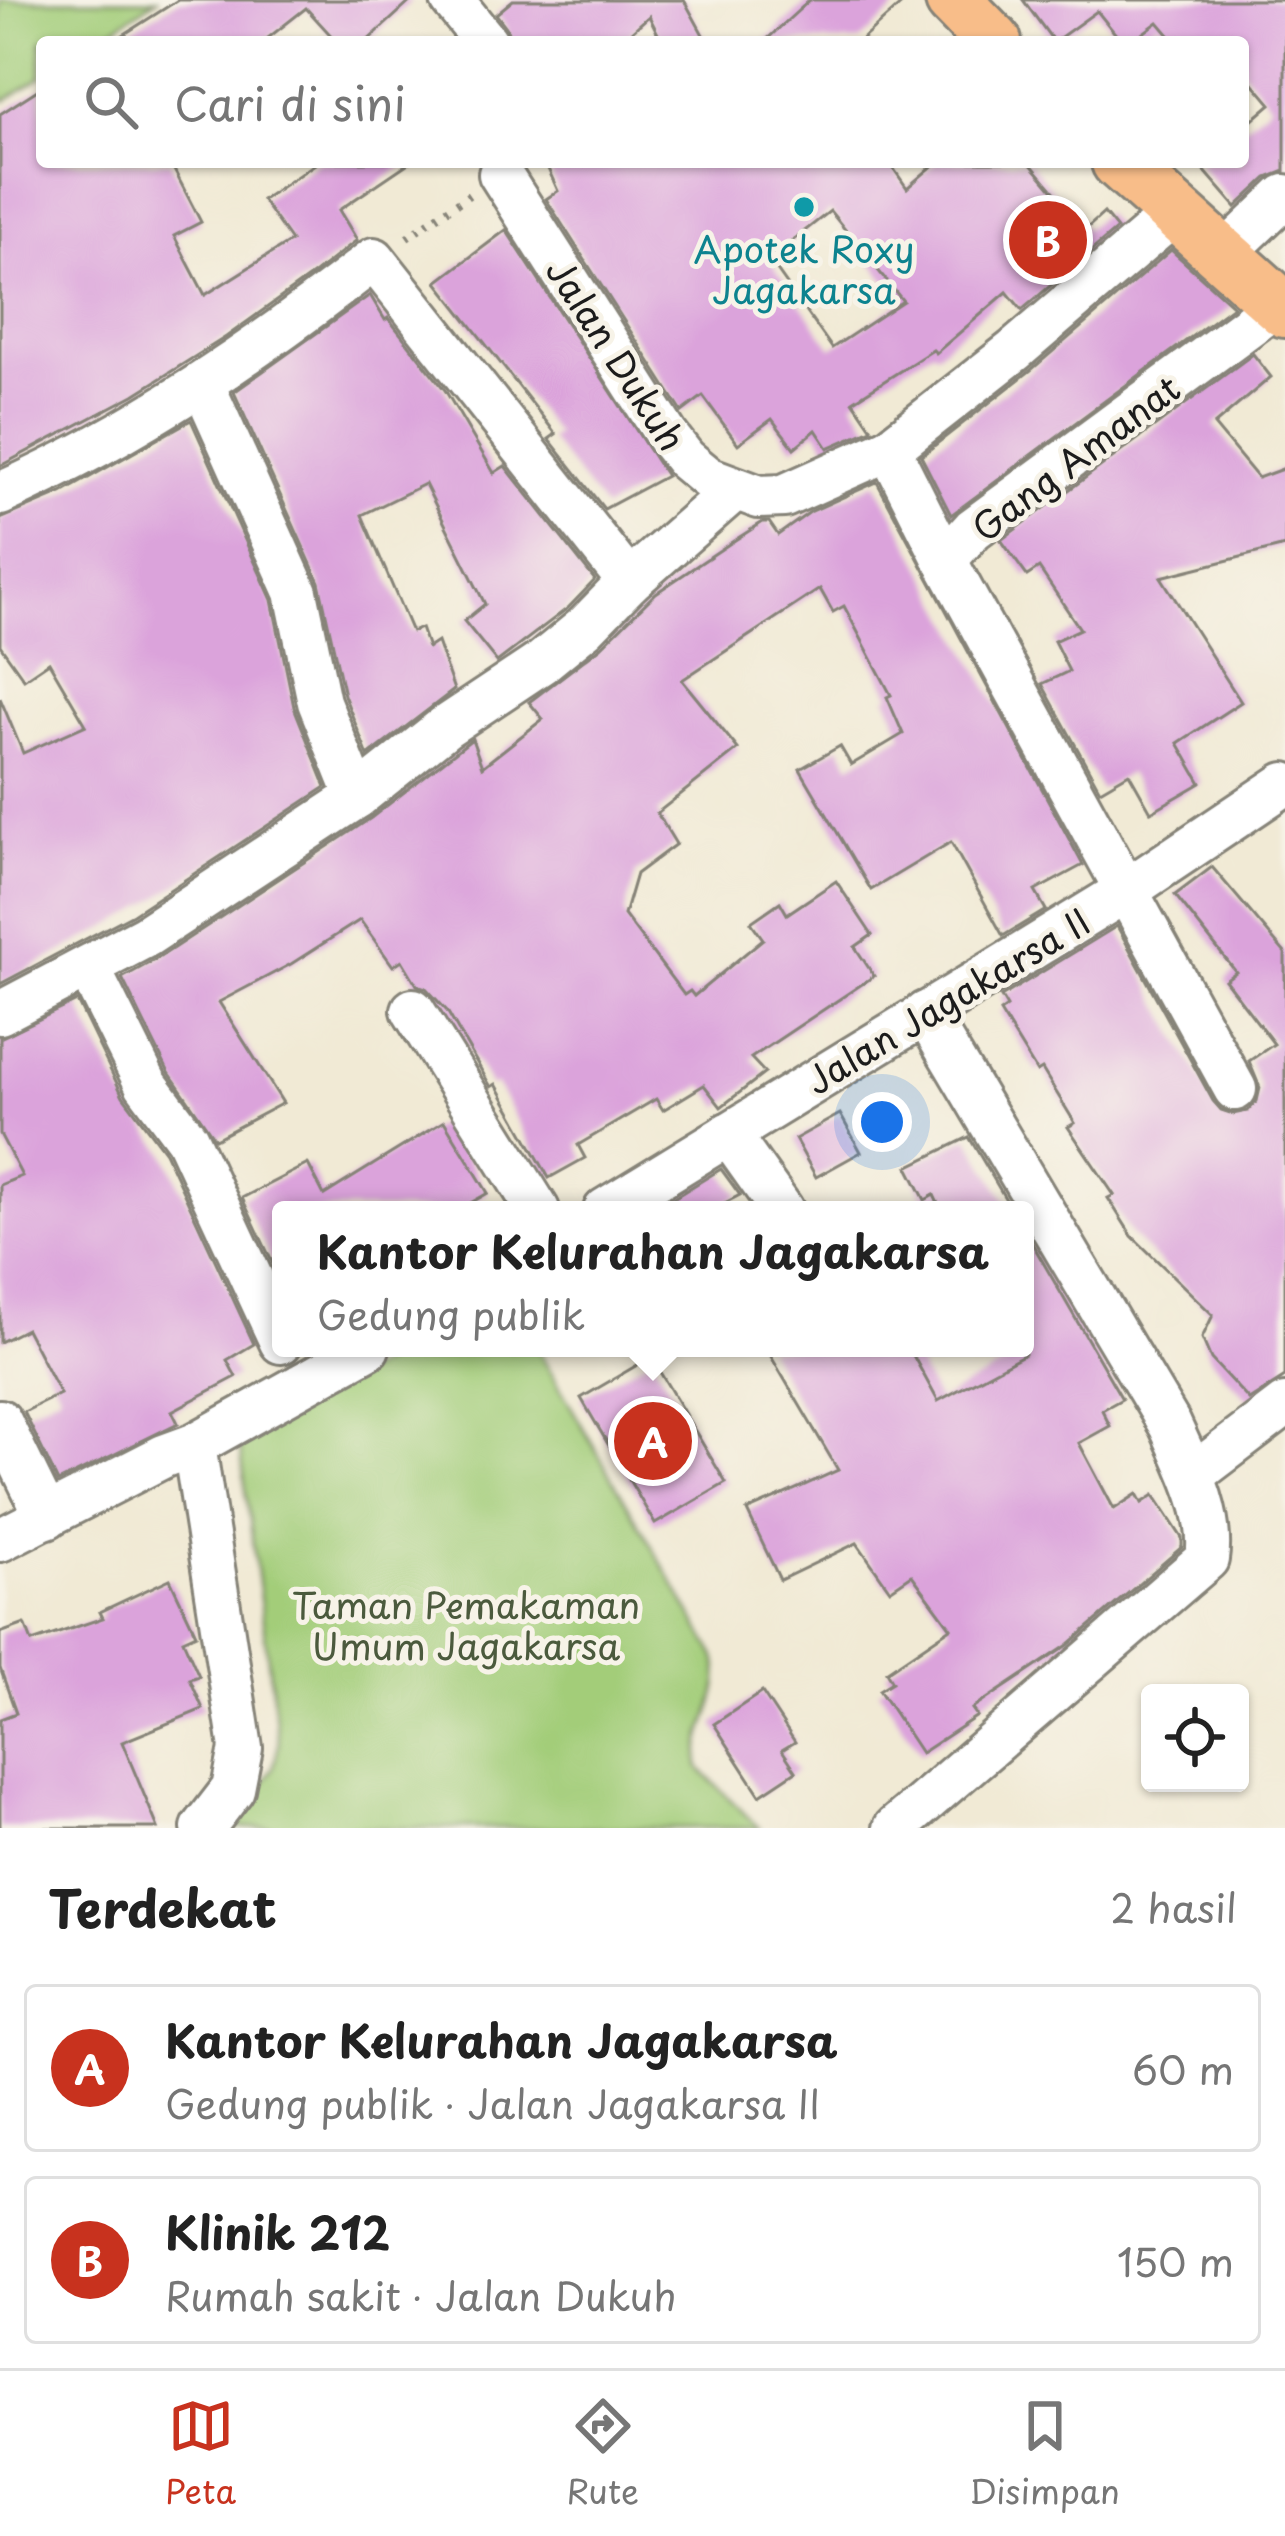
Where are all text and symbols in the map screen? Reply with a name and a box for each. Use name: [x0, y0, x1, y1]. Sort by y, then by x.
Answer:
search box: [36, 36, 1249, 168]
text: Cari di sini: [174, 68, 406, 136]
icon: search: [78, 69, 144, 135]
marker: Apotek Roxy Jagakarsa: [791, 194, 817, 220]
pin: B: [1009, 195, 1087, 285]
place label: Apotek Roxy Jagakarsa: [693, 221, 915, 316]
street label: Jalan Dukuh: [534, 247, 700, 461]
street label: Gang Amanat: [960, 361, 1190, 553]
street label: Jalan Jagakarsa II: [795, 894, 1099, 1106]
your location: [852, 1092, 912, 1152]
popup: [272, 1201, 1034, 1357]
text: Kantor Kelurahan Jagakarsa: [317, 1216, 989, 1284]
text: Gedung publik: [317, 1284, 585, 1343]
pin: A: [614, 1396, 692, 1486]
park label: Taman Pemakaman Umum Jagakarsa: [292, 1577, 640, 1672]
map controls: [1141, 1684, 1249, 1792]
button: locate: [1141, 1684, 1249, 1792]
text: Terdekat: [48, 1868, 277, 1945]
text: 2 hasil: [1110, 1877, 1237, 1936]
text: Kantor Kelurahan Jagakarsa: [165, 2005, 838, 2073]
text: A: [75, 2039, 105, 2098]
text: 60 m: [1132, 2039, 1234, 2098]
text: Gedung publik · Jalan Jagakarsa II: [165, 2073, 821, 2132]
text: Klinik 212: [165, 2197, 390, 2265]
text: B: [77, 2231, 103, 2290]
text: 150 m: [1117, 2231, 1234, 2290]
text: Rumah sakit · Jalan Dukuh: [165, 2265, 677, 2324]
tab: Peta: [165, 2393, 236, 2515]
tab: Rute: [566, 2393, 639, 2515]
tab: Disimpan: [969, 2393, 1120, 2515]

